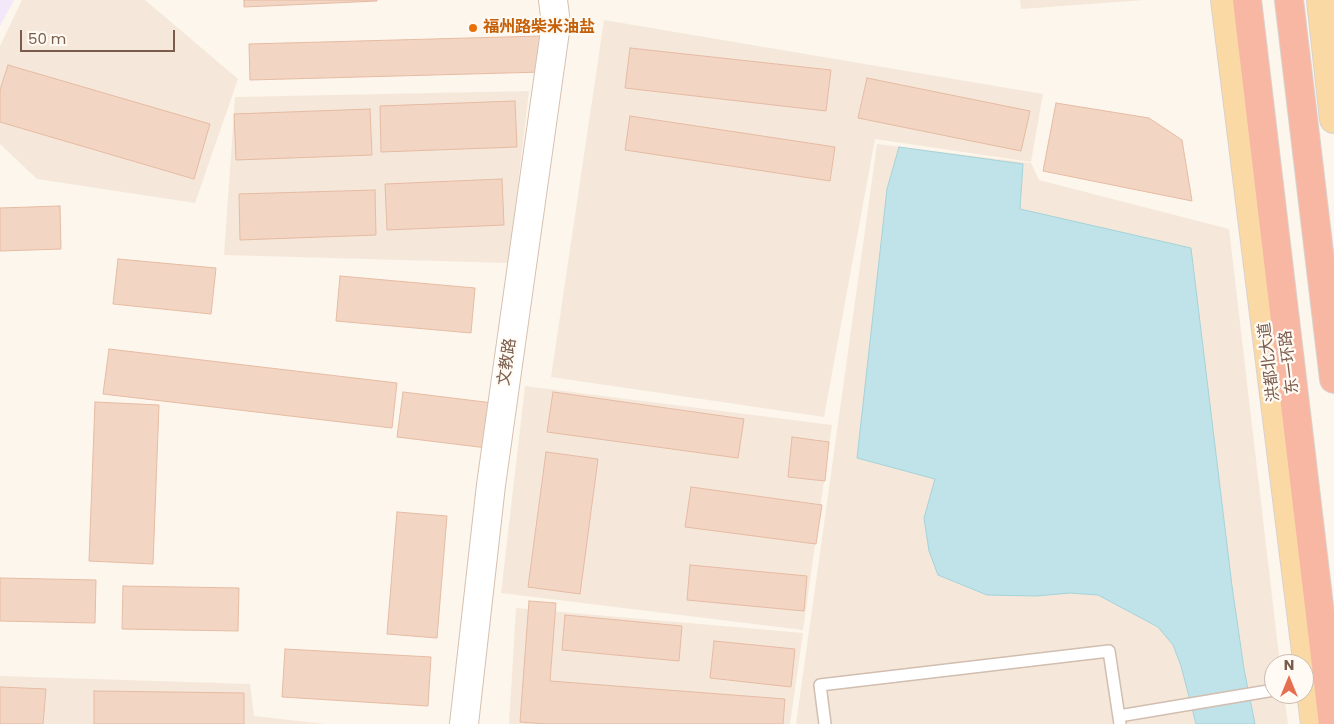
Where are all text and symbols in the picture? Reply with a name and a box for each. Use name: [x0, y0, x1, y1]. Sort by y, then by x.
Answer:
place label: 福州路柴米油盐: [483, 18, 595, 38]
scale bar: [22, 20, 178, 52]
marker: 福州路柴米油盐: [467, 22, 479, 34]
text: 50 m: [28, 28, 66, 49]
street label: 洪都北大道: [1256, 321, 1284, 403]
street label: 东一环路: [1277, 329, 1303, 395]
street label: 文教路: [495, 337, 521, 387]
north arrow: [1264, 654, 1314, 704]
text: N: [1284, 655, 1294, 675]

